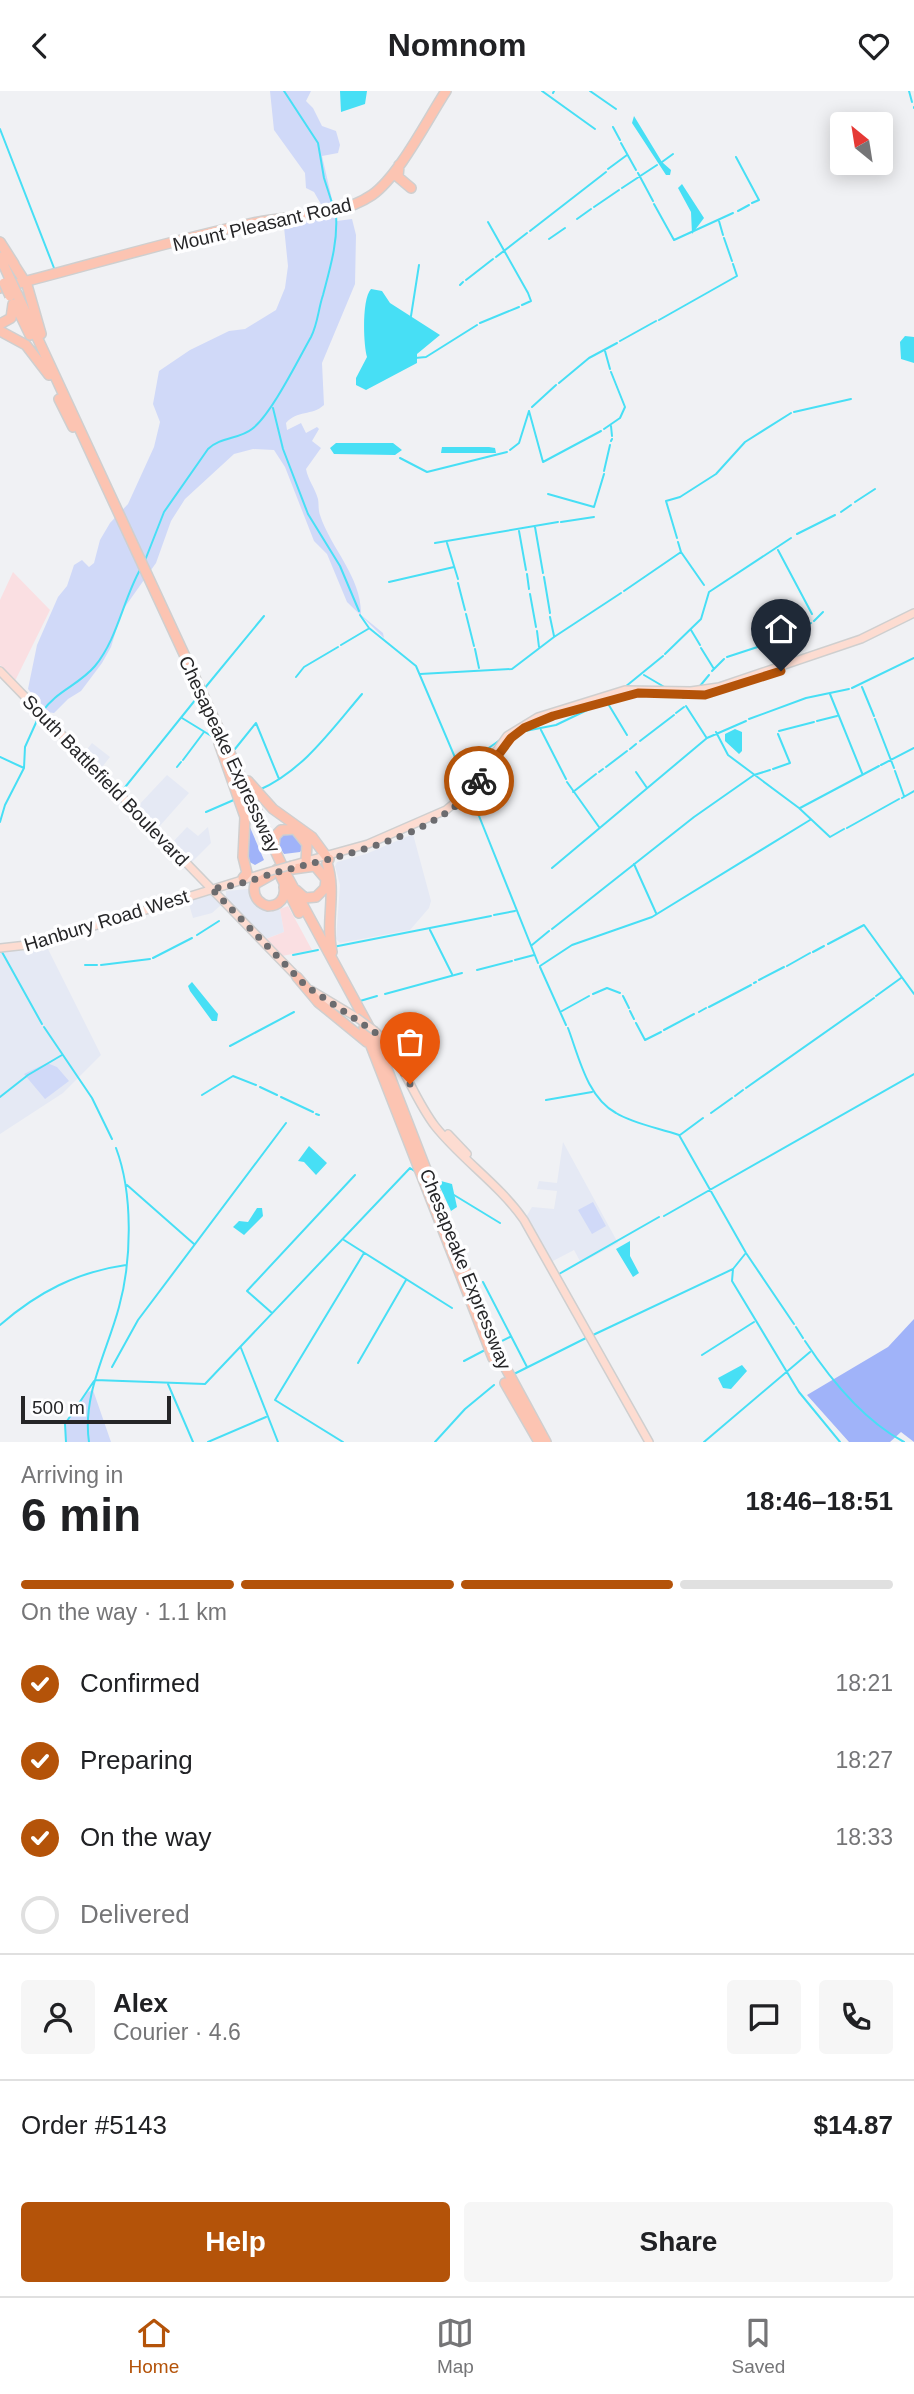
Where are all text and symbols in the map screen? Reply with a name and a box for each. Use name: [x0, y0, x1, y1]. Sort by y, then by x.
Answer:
icon: back: [21, 27, 59, 65]
text: Nomnom: [388, 27, 526, 63]
icon: heart: [855, 27, 893, 65]
north arrow: [830, 112, 892, 175]
map controls: [830, 112, 893, 175]
street label: Mount Pleasant Road: [171, 194, 353, 255]
pin: [751, 599, 811, 671]
icon: home: [762, 610, 800, 648]
street label: Chesapeake Expressway: [175, 653, 285, 856]
street label: South Battlefield Boulevard: [18, 691, 193, 870]
courier: [444, 746, 514, 816]
icon: bike: [460, 762, 498, 800]
street label: Hanbury Road West: [21, 885, 192, 955]
pin: [380, 1012, 440, 1084]
icon: bag: [391, 1023, 429, 1061]
street label: Chesapeake Expressway: [416, 1166, 516, 1373]
scale bar: [21, 1393, 172, 1425]
text: 500 m: [32, 1397, 85, 1418]
text: Arriving in: [21, 1462, 123, 1488]
text: 18:46–18:51: [746, 1486, 893, 1516]
text: 6 min: [21, 1489, 141, 1541]
text: On the way · 1.1 km: [21, 1599, 227, 1625]
icon: check: [21, 1665, 59, 1703]
text: Confirmed: [80, 1668, 200, 1698]
text: 18:21: [835, 1670, 893, 1696]
icon: check: [21, 1742, 59, 1780]
text: Preparing: [80, 1745, 193, 1775]
text: 18:27: [835, 1747, 893, 1773]
icon: check: [21, 1819, 59, 1857]
text: On the way: [80, 1822, 212, 1852]
text: 18:33: [835, 1824, 893, 1850]
text: Delivered: [80, 1899, 190, 1929]
button: person: [21, 1980, 95, 2054]
button: chat: [727, 1980, 801, 2054]
button: phone: [819, 1980, 893, 2054]
text: Alex: [113, 1988, 168, 2018]
text: Courier · 4.6: [113, 2019, 241, 2045]
text: Order #5143: [21, 2110, 167, 2140]
text: $14.87: [813, 2110, 893, 2140]
button: Help: [21, 2202, 450, 2282]
button: Share: [464, 2202, 893, 2282]
tab: Home: [129, 2314, 179, 2378]
tab: Map: [436, 2314, 474, 2378]
tab: Saved: [732, 2314, 785, 2378]

